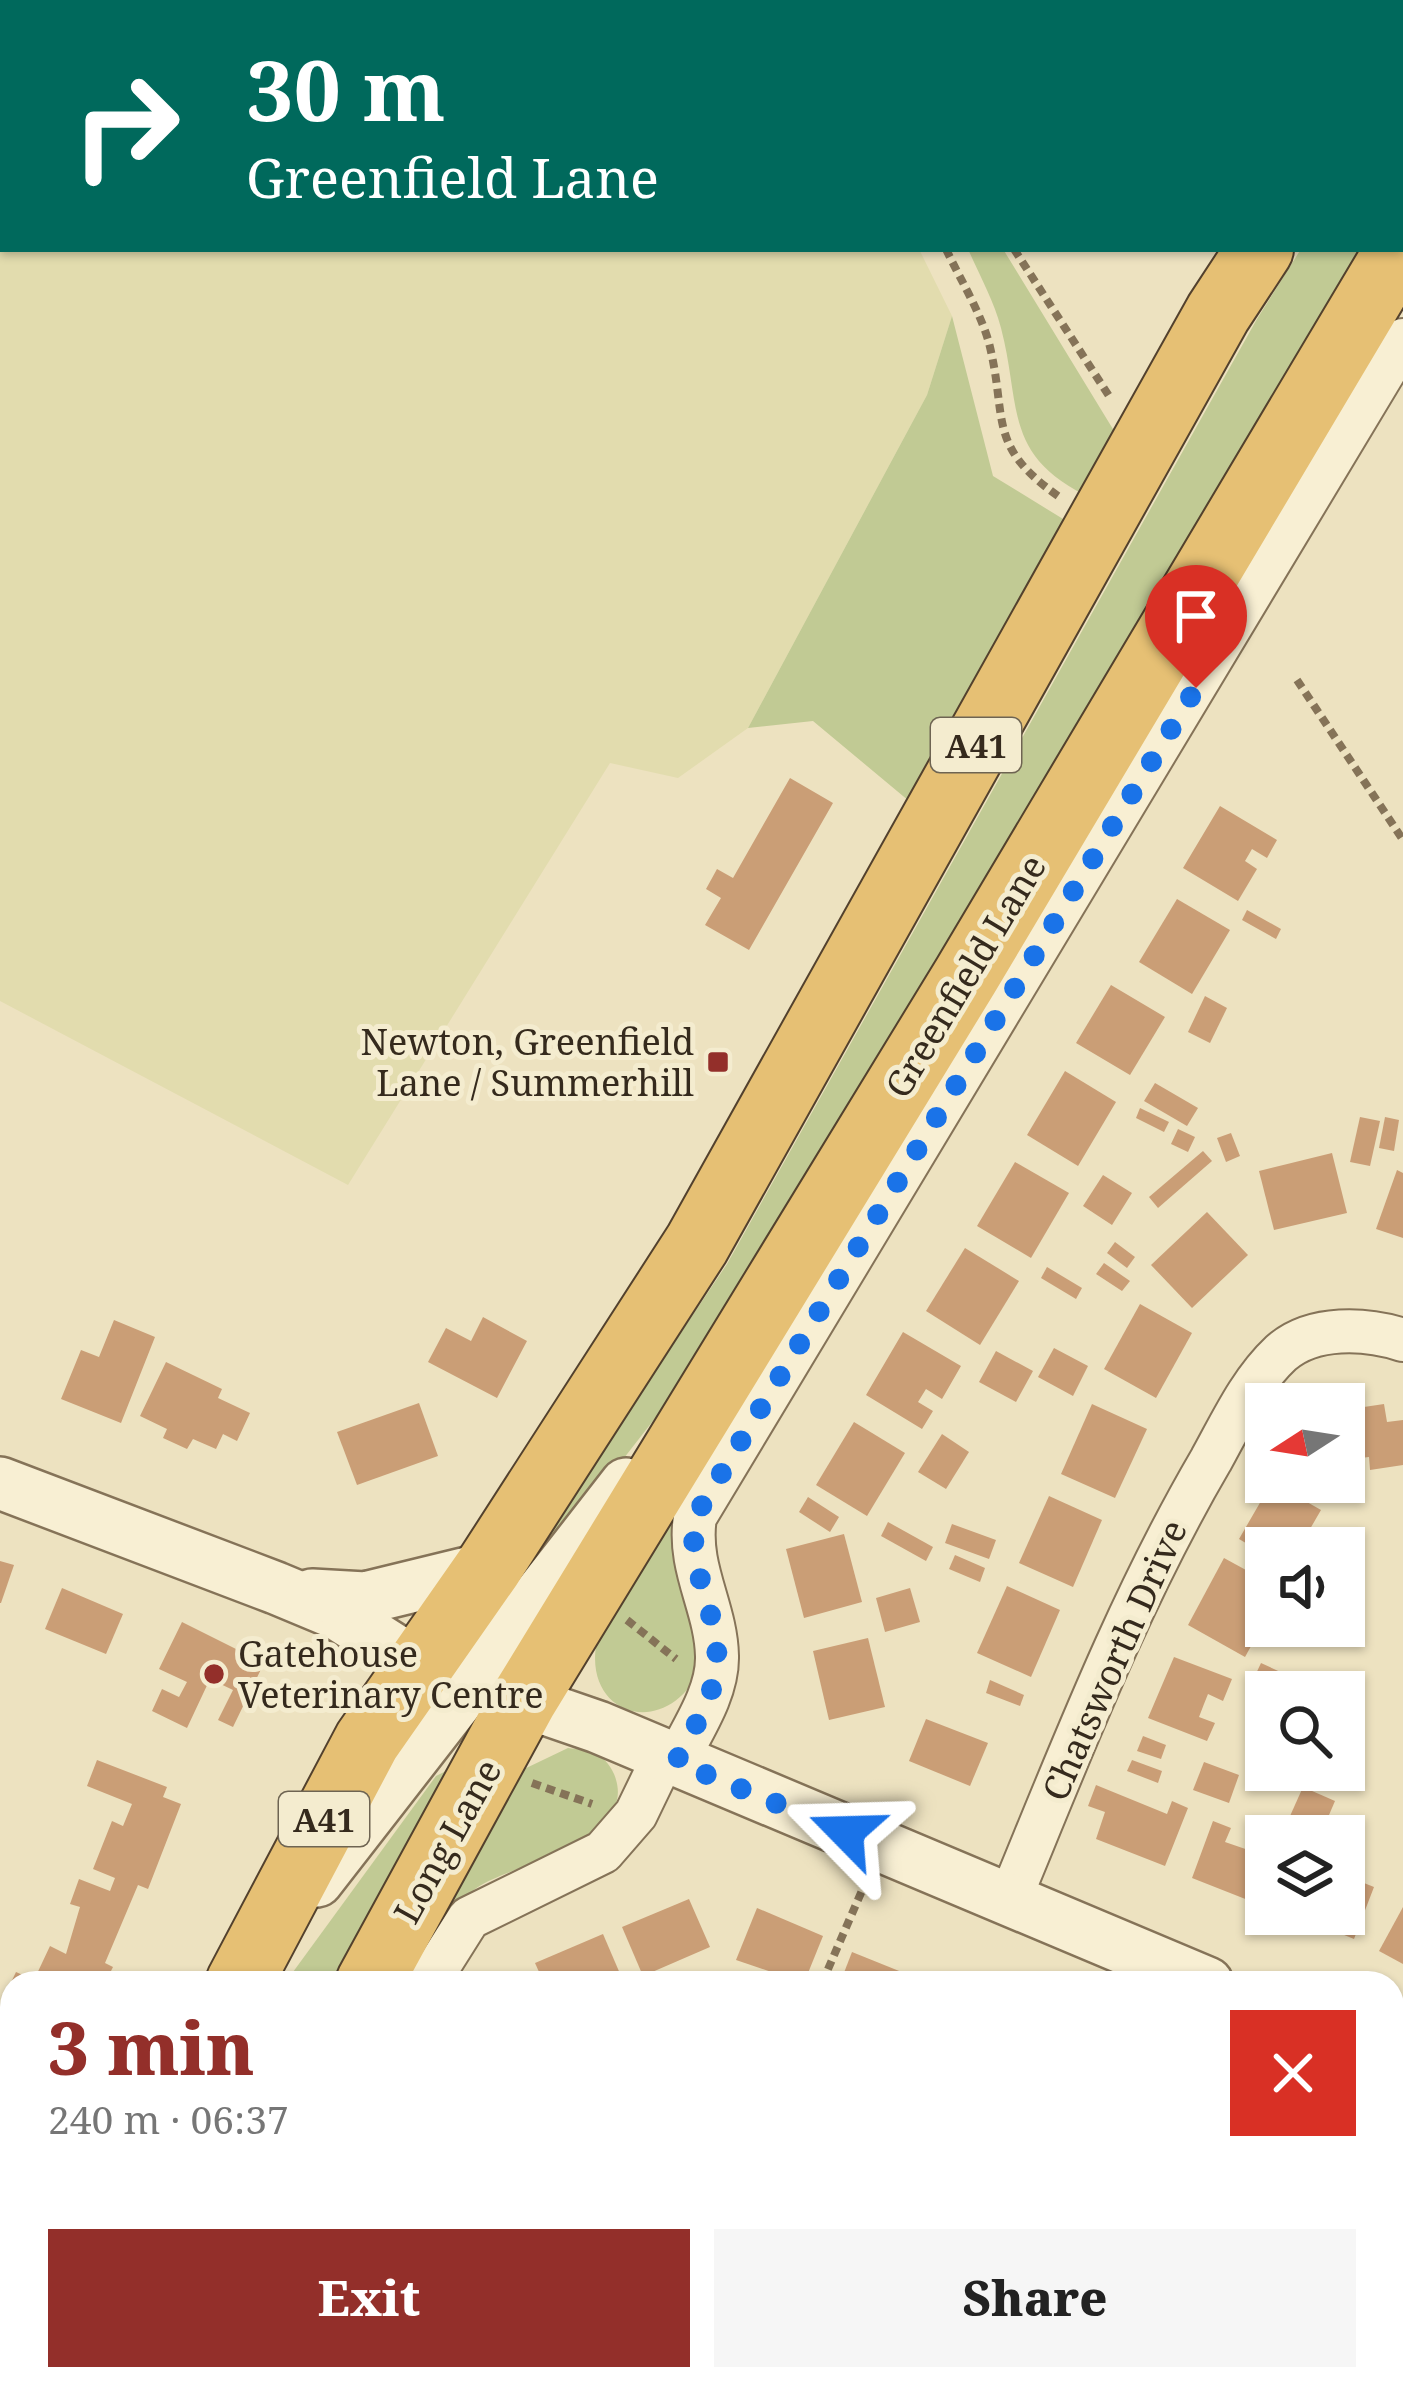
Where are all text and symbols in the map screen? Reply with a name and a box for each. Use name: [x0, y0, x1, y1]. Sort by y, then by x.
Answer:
text: 30 m: [246, 31, 446, 146]
icon: right: [48, 48, 204, 204]
text: Greenfield Lane: [246, 140, 659, 214]
pin: [1145, 565, 1247, 688]
icon: arrive: [1163, 583, 1229, 649]
road number: A41: [931, 718, 1021, 772]
street label: Greenfield Lane: [873, 845, 1057, 1107]
place label: Newton, Greenfield Lane / Summerhill: [360, 1017, 694, 1107]
marker: Newton, Greenfield Lane / Summerhill: [705, 1049, 731, 1075]
north arrow: [1245, 1383, 1365, 1503]
map controls: [1245, 1383, 1365, 1935]
street label: Chatsworth Drive: [1030, 1512, 1198, 1808]
button: sound: [1245, 1527, 1365, 1647]
place label: Gatehouse Veterinary Centre: [238, 1629, 543, 1719]
marker: Gatehouse Veterinary Centre: [201, 1661, 227, 1687]
button: search: [1245, 1671, 1365, 1791]
street label: Long Lane: [382, 1750, 512, 1932]
position arrow: [783, 1769, 909, 1895]
road number: A41: [279, 1792, 369, 1846]
button: layers: [1245, 1815, 1365, 1935]
text: 3 min: [48, 1998, 255, 2096]
button: close: [1230, 2010, 1356, 2136]
text: 240 m · 06:37: [48, 2092, 289, 2145]
button: Exit: [48, 2229, 690, 2367]
button: Share: [714, 2229, 1356, 2367]

